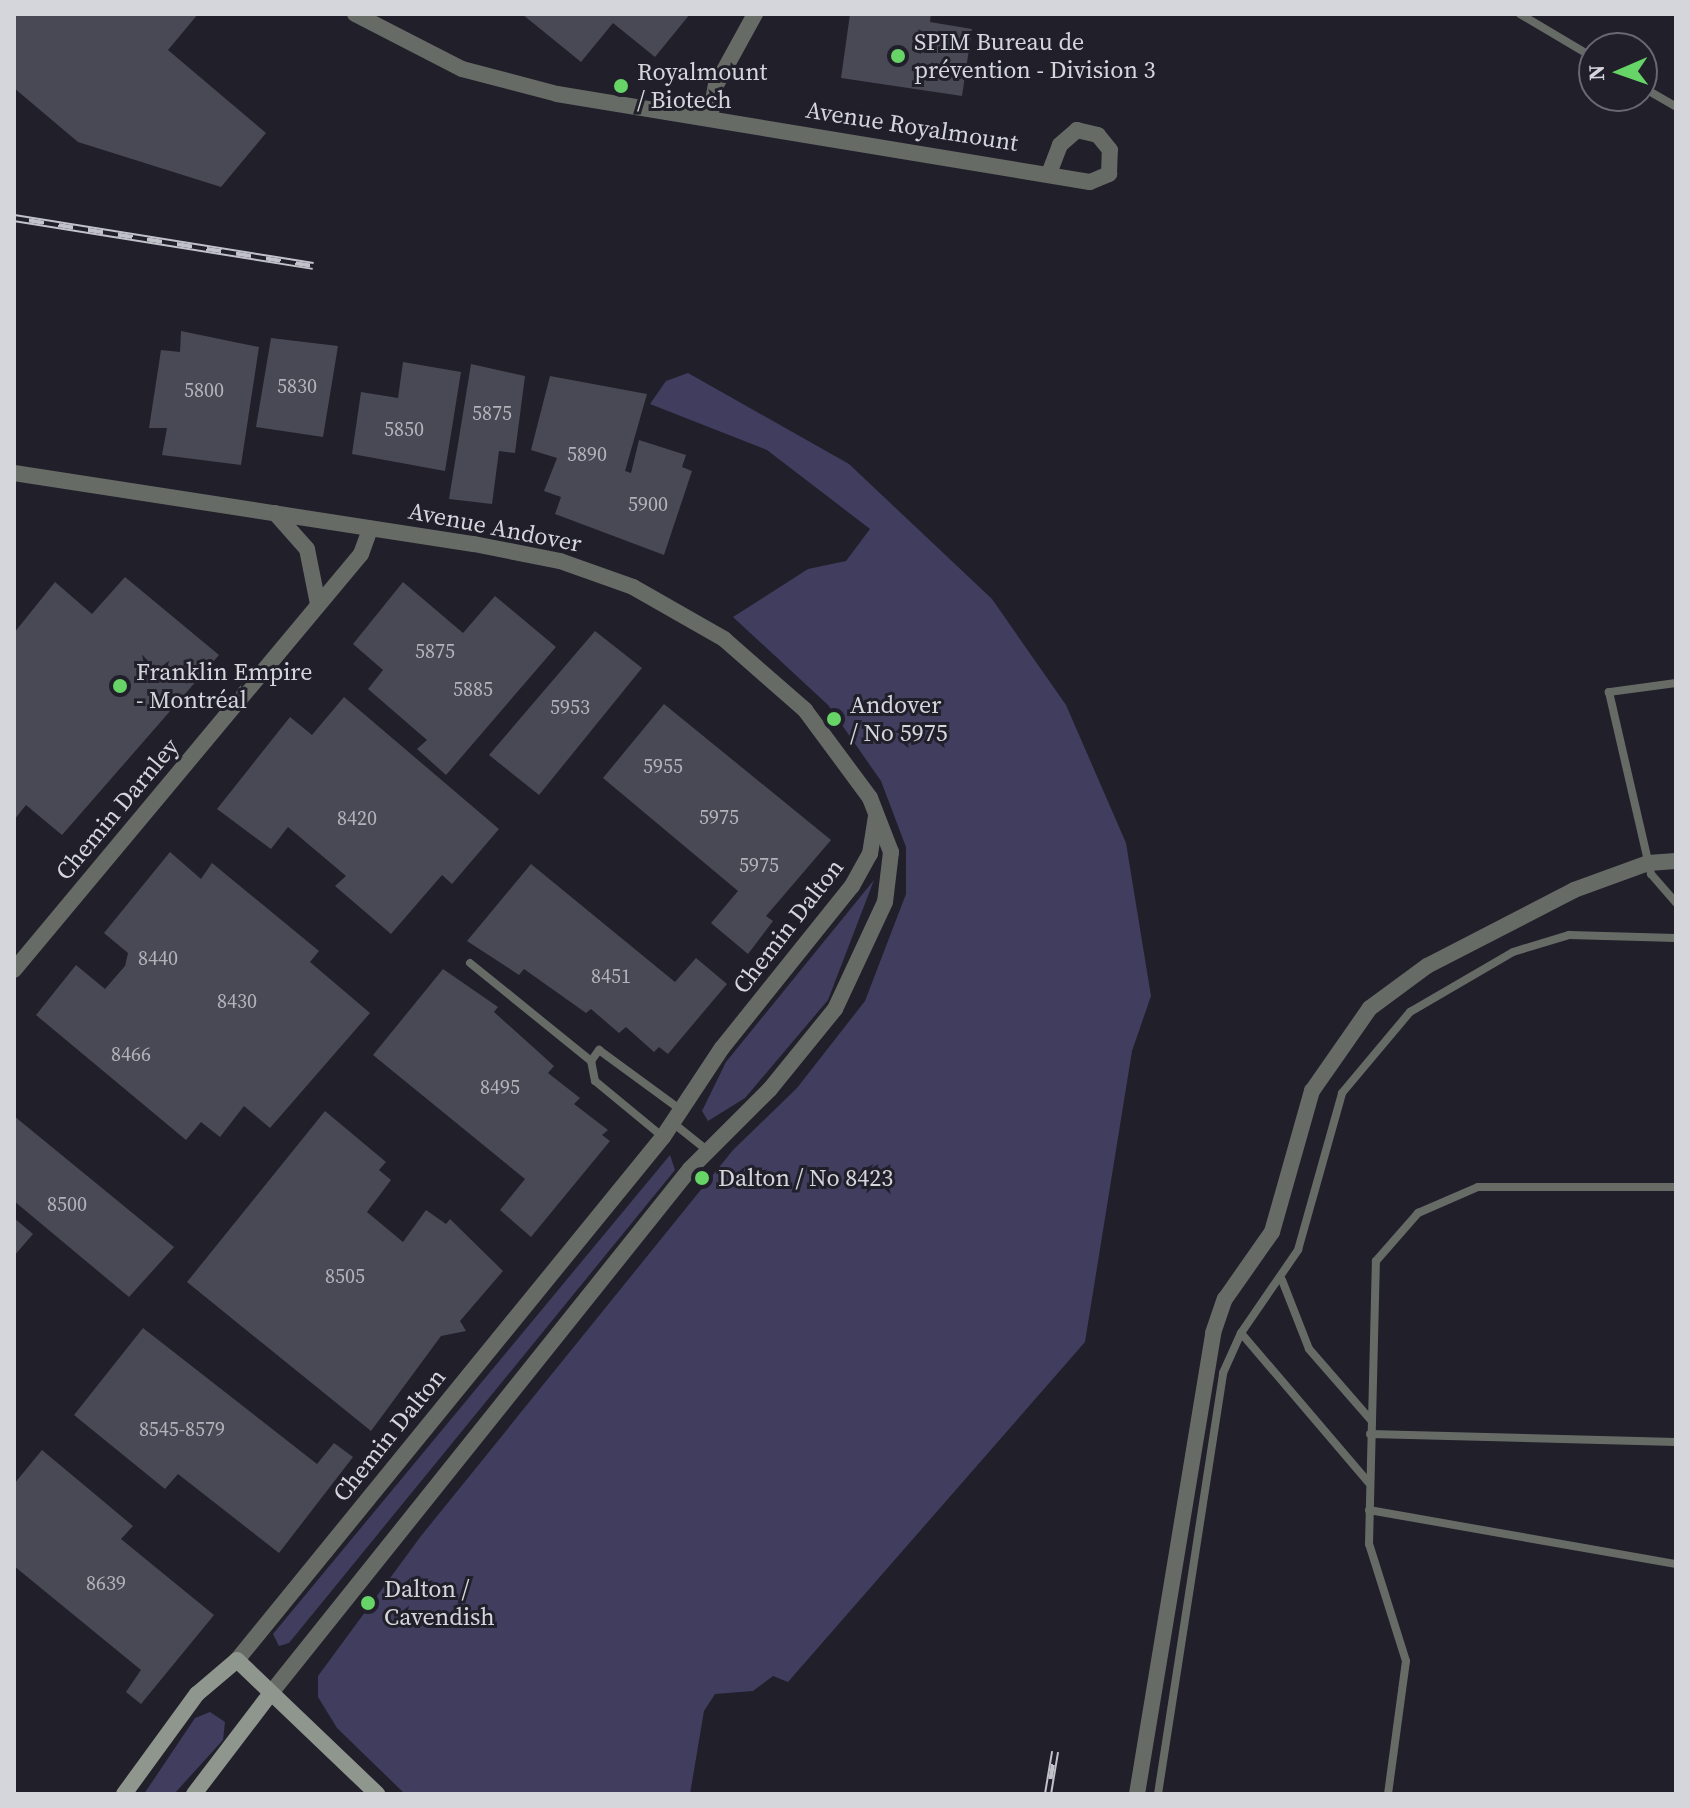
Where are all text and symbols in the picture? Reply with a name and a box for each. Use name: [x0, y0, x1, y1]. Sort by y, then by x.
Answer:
place label: SPIM Bureau de prévention - Division 3: [914, 28, 1156, 84]
north arrow: [1578, 32, 1658, 112]
marker: SPIM Bureau de prévention - Division 3: [889, 47, 907, 65]
place label: Royalmount / Biotech: [637, 58, 767, 114]
text: N: [1581, 64, 1611, 81]
marker: Royalmount / Biotech: [612, 77, 630, 95]
street label: Avenue Royalmount: [804, 95, 1020, 157]
house number: 5830: [277, 374, 317, 398]
house number: 5800: [184, 378, 224, 402]
house number: 5875: [472, 401, 512, 425]
house number: 5850: [384, 417, 424, 441]
house number: 5890: [567, 442, 607, 466]
house number: 5900: [628, 492, 668, 516]
street label: Avenue Andover: [406, 496, 584, 558]
house number: 5875: [415, 639, 455, 663]
place label: Franklin Empire - Montréal: [136, 658, 313, 714]
marker: Franklin Empire - Montréal: [111, 677, 129, 695]
house number: 5885: [453, 677, 493, 701]
place label: Andover / No 5975: [850, 691, 948, 747]
house number: 5953: [550, 695, 590, 719]
marker: Andover / No 5975: [825, 710, 843, 728]
street label: Chemin Darnley: [49, 732, 185, 886]
house number: 5955: [643, 754, 683, 778]
house number: 5975: [699, 805, 739, 829]
house number: 8420: [337, 806, 377, 830]
street label: Chemin Dalton: [727, 853, 849, 999]
house number: 5975: [739, 853, 779, 877]
house number: 8440: [138, 946, 178, 970]
house number: 8451: [591, 964, 631, 988]
house number: 8430: [217, 989, 257, 1013]
house number: 8466: [111, 1042, 151, 1066]
house number: 8495: [480, 1075, 520, 1099]
place label: Dalton / No 8423: [718, 1164, 893, 1192]
marker: Dalton / No 8423: [693, 1169, 711, 1187]
house number: 8500: [47, 1192, 87, 1216]
house number: 8505: [325, 1264, 365, 1288]
street label: Chemin Dalton: [327, 1363, 451, 1507]
house number: 8545-8579: [139, 1417, 225, 1441]
house number: 8639: [86, 1571, 126, 1595]
place label: Dalton / Cavendish: [384, 1575, 495, 1631]
marker: Dalton / Cavendish: [359, 1594, 377, 1612]

